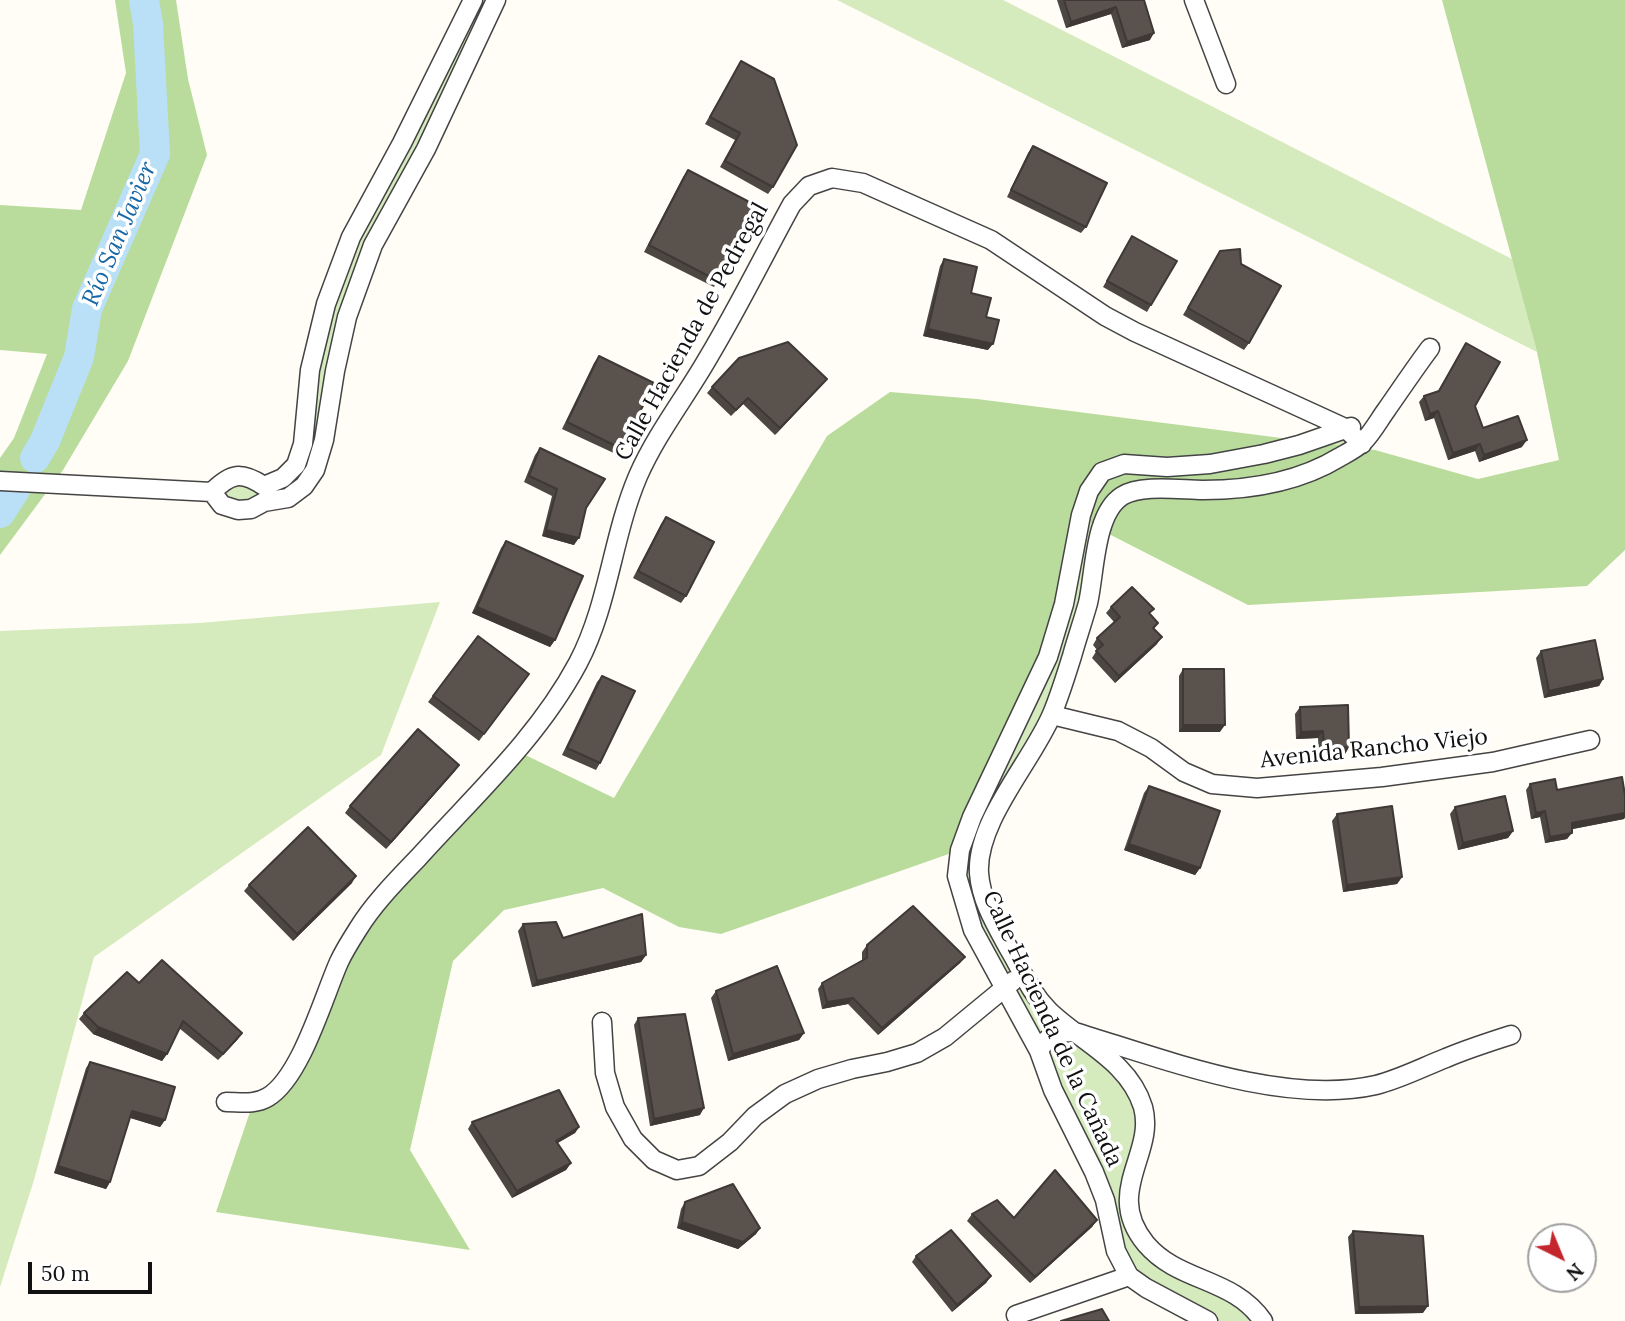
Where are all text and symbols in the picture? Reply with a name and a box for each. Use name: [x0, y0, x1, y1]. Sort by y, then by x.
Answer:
water label: Río San Javier: [77, 158, 163, 310]
street label: Calle Hacienda de Pedregal: [609, 198, 775, 466]
street label: Avenida Rancho Viejo: [1259, 723, 1489, 775]
street label: Calle Hacienda de la Cañada: [976, 887, 1128, 1171]
north arrow: [1527, 1223, 1597, 1293]
scale bar: [32, 1248, 156, 1292]
text: N: [1561, 1258, 1589, 1286]
text: 50 m: [41, 1260, 90, 1287]

